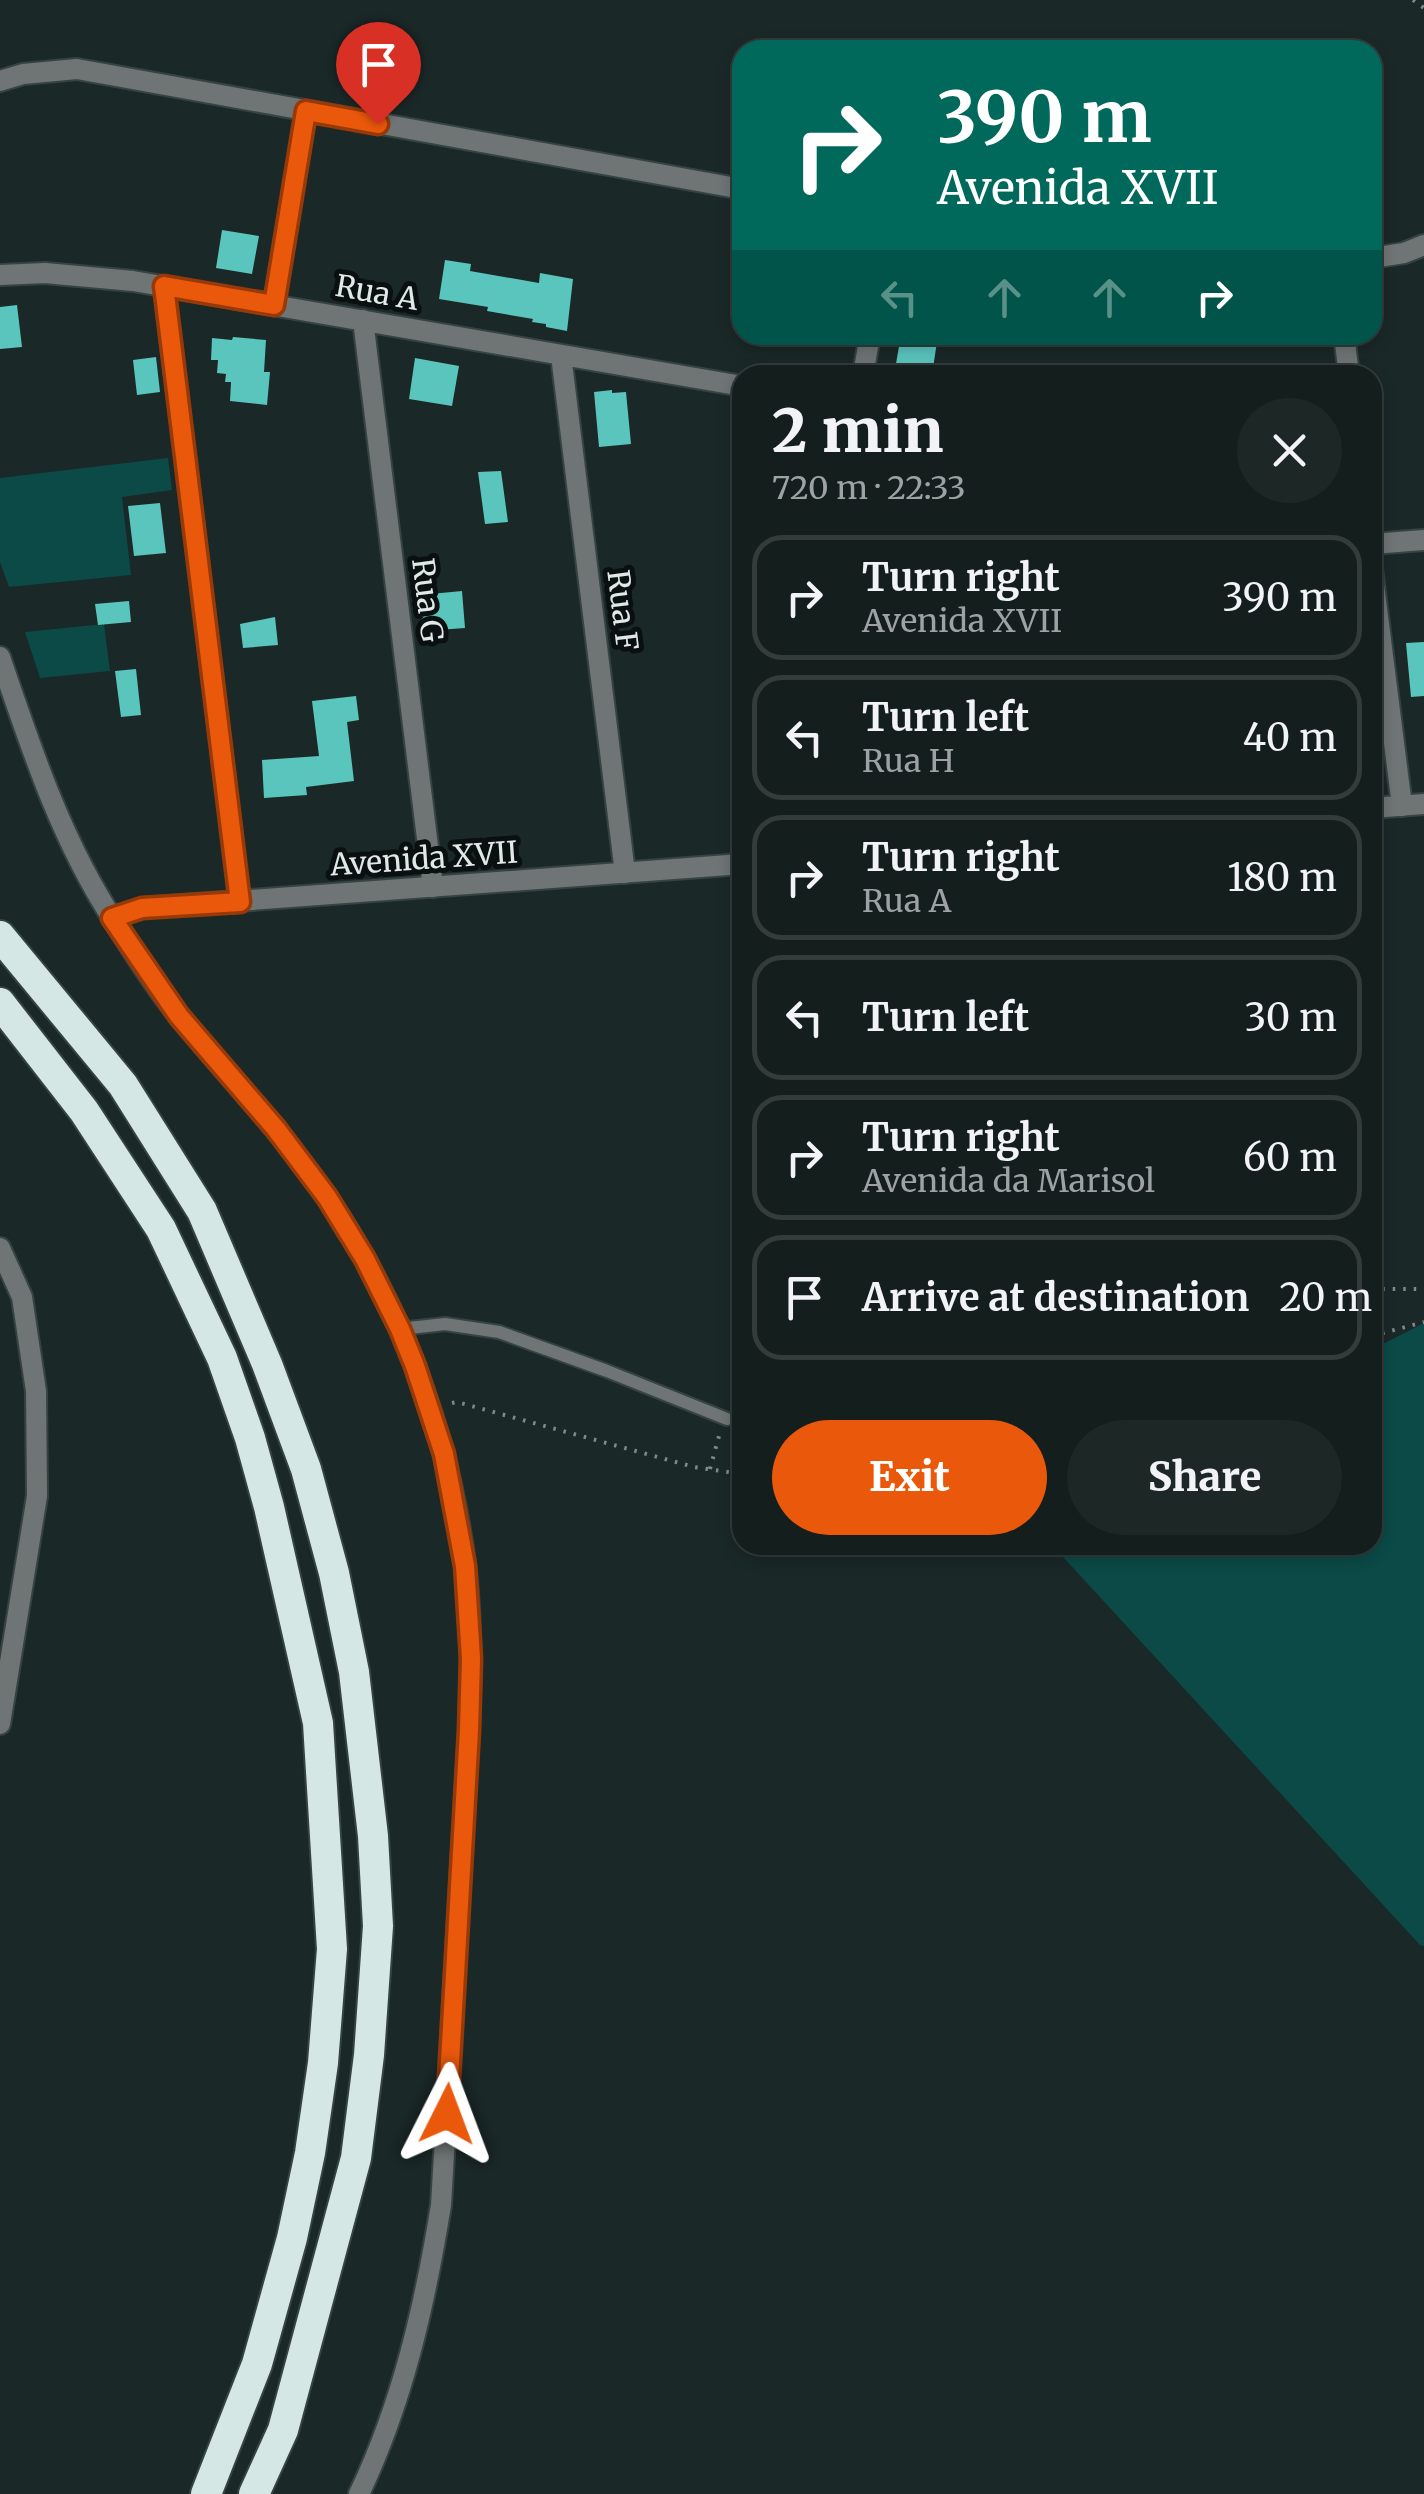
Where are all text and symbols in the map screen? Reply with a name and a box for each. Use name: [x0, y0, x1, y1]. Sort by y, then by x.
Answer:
pin: [336, 22, 421, 125]
icon: arrive: [351, 37, 406, 92]
text: 390 m: [937, 73, 1152, 161]
icon: right: [772, 80, 902, 210]
text: Avenida XVII: [937, 160, 1219, 216]
street label: Rua A: [333, 266, 422, 318]
icon: left: [872, 270, 927, 325]
icon: ahead: [977, 270, 1032, 325]
icon: ahead: [1082, 270, 1137, 325]
icon: right: [1187, 270, 1242, 325]
text: 2 min: [772, 393, 944, 468]
button: close: [1237, 398, 1342, 503]
text: 720 m · 22:33: [772, 468, 966, 508]
text: Turn right: [862, 554, 1060, 601]
street label: Rua G: [404, 556, 452, 644]
street label: Rua F: [599, 568, 647, 652]
icon: right: [777, 570, 832, 625]
text: 390 m: [1222, 574, 1337, 621]
text: Avenida XVII: [862, 601, 1062, 641]
text: Turn left: [862, 694, 1029, 741]
icon: left: [777, 710, 832, 765]
text: 40 m: [1243, 714, 1337, 761]
text: Rua H: [862, 741, 954, 781]
street label: Avenida XVII: [328, 832, 519, 884]
text: Turn right: [862, 834, 1060, 881]
icon: right: [777, 850, 832, 905]
text: 180 m: [1227, 854, 1337, 901]
text: Rua A: [862, 881, 951, 921]
icon: left: [777, 990, 832, 1045]
text: Turn left: [862, 994, 1029, 1041]
text: 30 m: [1244, 994, 1337, 1041]
text: Turn right: [862, 1114, 1060, 1161]
icon: right: [777, 1130, 832, 1185]
text: 60 m: [1243, 1134, 1337, 1181]
text: Avenida da Marisol: [862, 1161, 1155, 1201]
icon: arrive: [777, 1270, 832, 1325]
text: Arrive at destination: [862, 1274, 1249, 1321]
text: 20 m: [1279, 1274, 1372, 1321]
button: Exit: [772, 1420, 1047, 1535]
button: Share: [1067, 1420, 1342, 1535]
position arrow: [395, 2062, 499, 2166]

